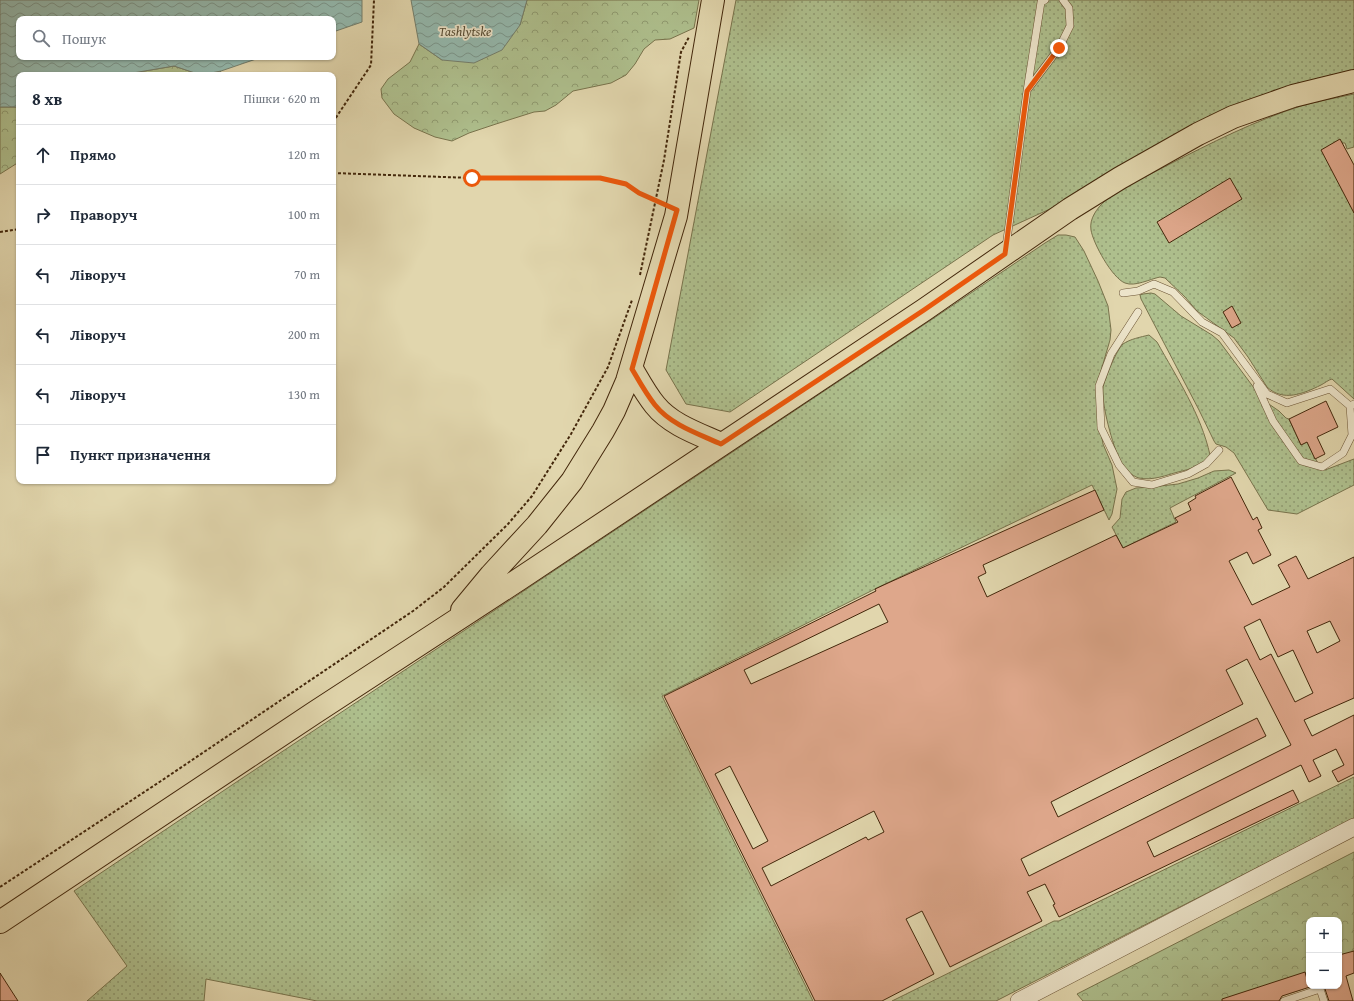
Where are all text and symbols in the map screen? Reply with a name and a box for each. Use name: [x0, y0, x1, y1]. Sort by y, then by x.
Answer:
search box: [16, 16, 336, 60]
water label: Tashlytske: [439, 22, 491, 41]
icon: search: [30, 27, 52, 49]
text: Пошук: [62, 28, 106, 49]
route end: [1050, 39, 1068, 57]
text: 8 хв: [32, 86, 62, 111]
text: Пішки · 620 m: [243, 89, 320, 108]
icon: ahead: [32, 144, 54, 166]
text: Прямо: [70, 144, 116, 165]
text: 120 m: [288, 145, 320, 164]
route start: [463, 169, 481, 187]
icon: right: [32, 204, 54, 226]
text: Праворуч: [70, 204, 137, 225]
text: 100 m: [288, 205, 320, 224]
icon: left: [32, 264, 54, 286]
text: Ліворуч: [70, 264, 126, 285]
text: 70 m: [294, 265, 320, 284]
icon: left: [32, 324, 54, 346]
text: Ліворуч: [70, 324, 126, 345]
text: 200 m: [288, 325, 320, 344]
icon: left: [32, 384, 54, 406]
text: Ліворуч: [70, 384, 126, 405]
text: 130 m: [288, 385, 320, 404]
icon: arrive: [32, 444, 54, 466]
text: Пункт призначення: [70, 444, 211, 465]
map controls: [1306, 917, 1342, 989]
button: +: [1306, 917, 1342, 953]
button: −: [1306, 953, 1342, 989]

